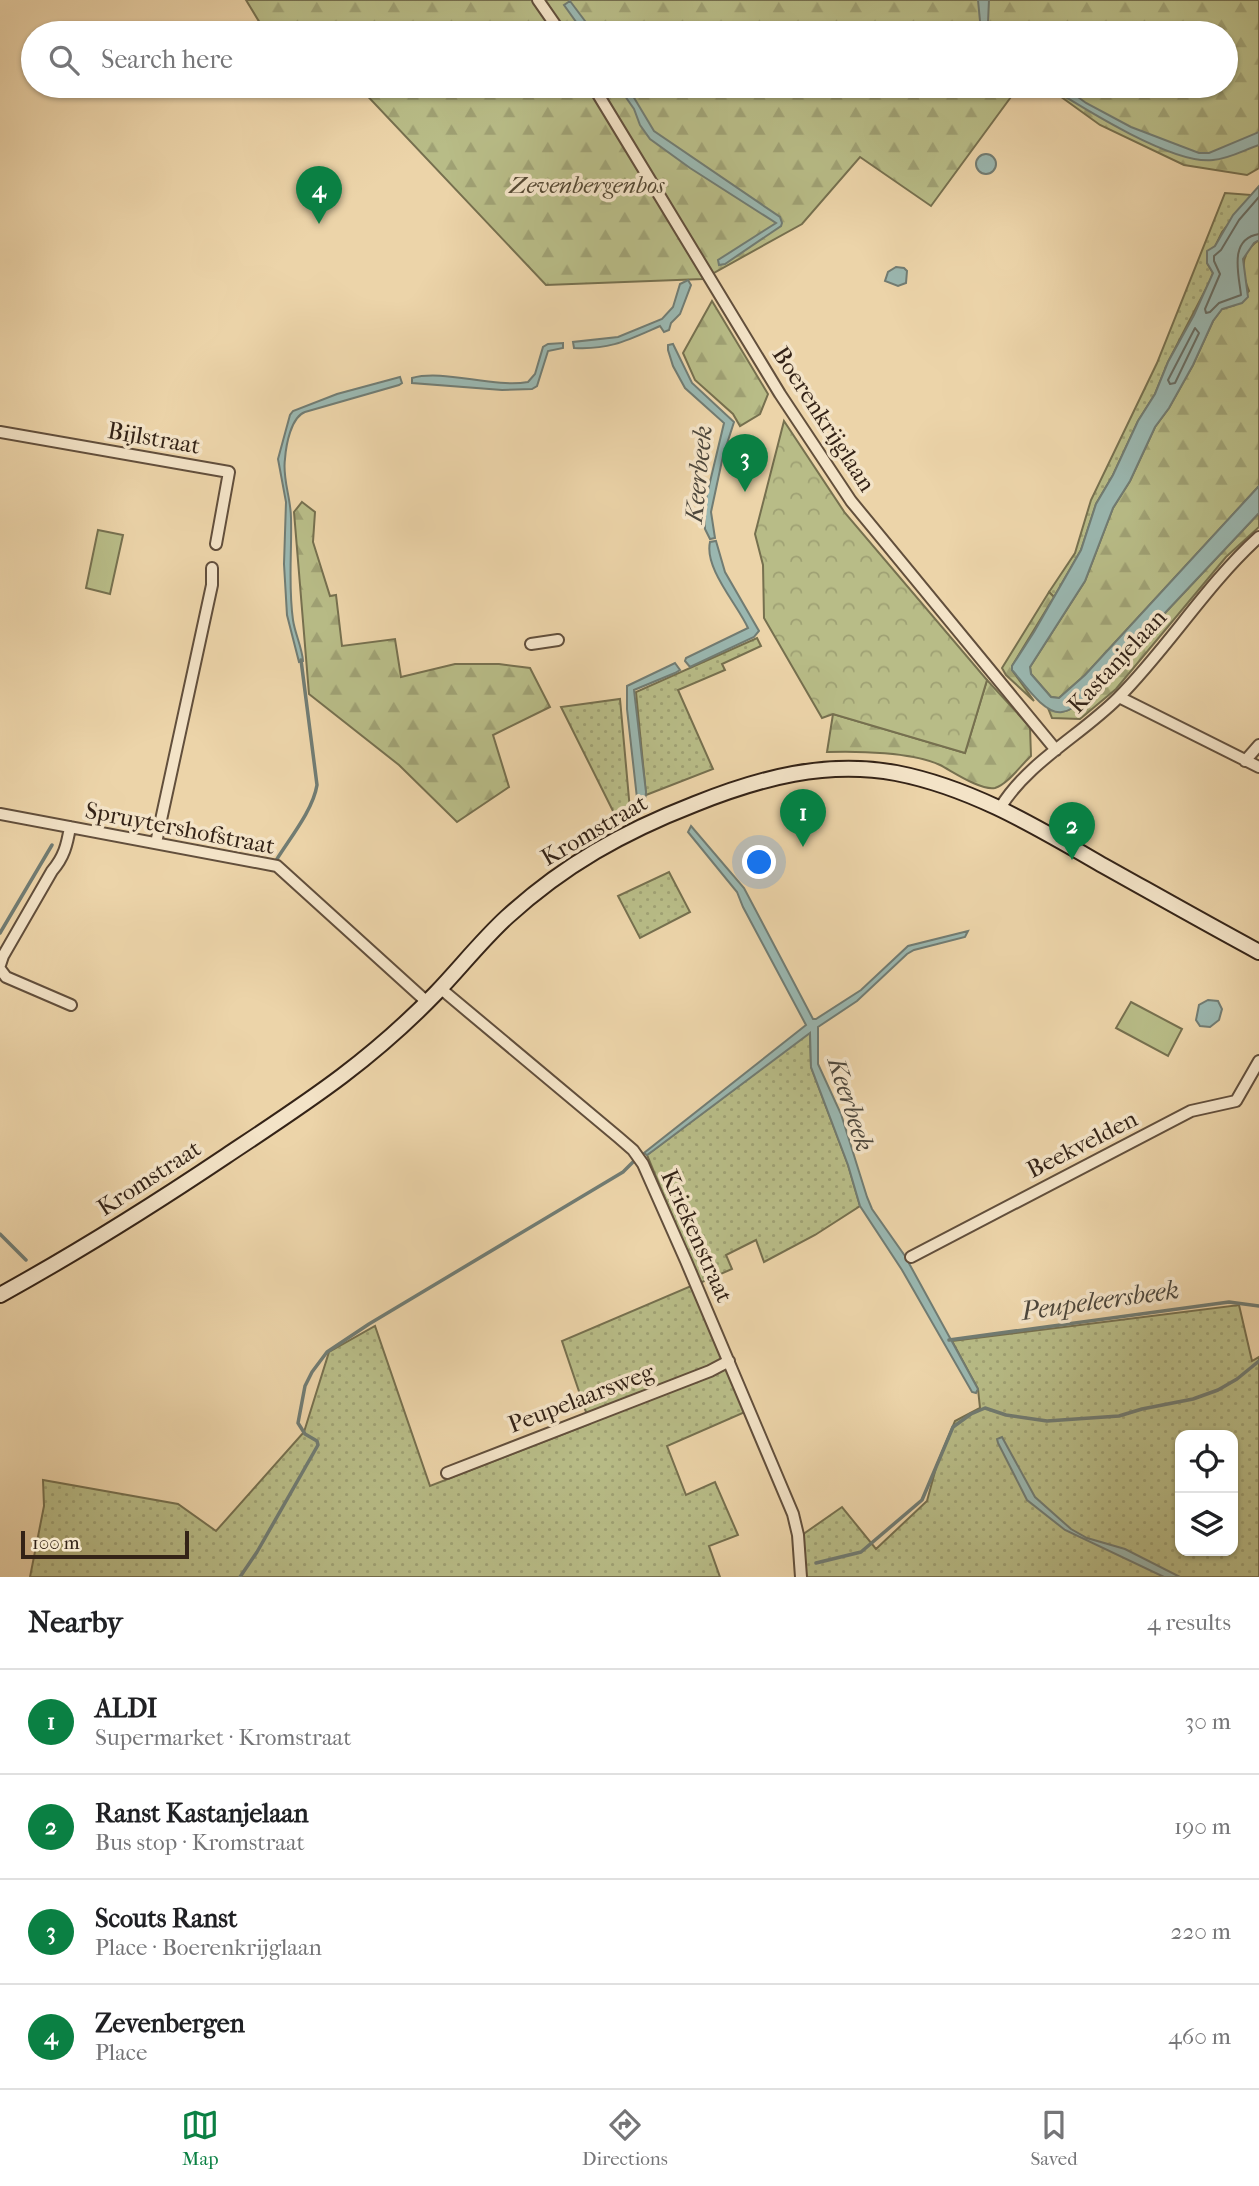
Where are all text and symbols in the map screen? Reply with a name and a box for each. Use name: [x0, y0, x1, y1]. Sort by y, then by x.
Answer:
search box: [21, 21, 1238, 98]
icon: search: [45, 41, 83, 79]
text: Search here: [101, 44, 233, 75]
pin: 4: [296, 166, 342, 224]
park label: Zevenbergenbos: [508, 171, 665, 199]
street label: Boerenkrijglaan: [767, 341, 881, 497]
street label: Bijlstraat: [105, 416, 203, 460]
water label: Keerbeek: [678, 424, 719, 526]
pin: 3: [722, 434, 768, 492]
street label: Kastanjelaan: [1062, 603, 1172, 719]
street label: Kromstraat: [536, 788, 652, 872]
pin: 1: [780, 789, 826, 847]
street label: Spruytershofstraat: [83, 796, 278, 860]
pin: 2: [1049, 802, 1095, 860]
your location: [742, 845, 776, 879]
water label: Keerbeek: [820, 1051, 880, 1155]
street label: Beekvelden: [1022, 1104, 1142, 1184]
street label: Kromstraat: [92, 1134, 206, 1222]
street label: Kriekenstraat: [655, 1165, 739, 1307]
water label: Peupeleersbeek: [1018, 1274, 1181, 1327]
street label: Peupelaarsweg: [504, 1357, 659, 1439]
map controls: [1175, 1430, 1238, 1556]
button: locate: [1175, 1430, 1238, 1493]
button: layers: [1175, 1493, 1238, 1556]
scale bar: [21, 1528, 189, 1560]
text: 100 m: [32, 1532, 80, 1554]
text: Nearby: [28, 1605, 123, 1640]
text: 4 results: [1147, 1609, 1231, 1636]
text: ALDI: [95, 1693, 157, 1724]
text: 1: [47, 1708, 55, 1735]
text: 30 m: [1185, 1708, 1231, 1735]
text: Supermarket · Kromstraat: [95, 1724, 351, 1751]
text: Ranst Kastanjelaan: [95, 1798, 309, 1829]
text: 2: [45, 1813, 57, 1840]
text: 190 m: [1174, 1813, 1231, 1840]
text: Bus stop · Kromstraat: [95, 1829, 305, 1856]
text: Scouts Ranst: [95, 1903, 237, 1934]
text: 3: [46, 1918, 56, 1945]
text: 220 m: [1171, 1918, 1231, 1945]
text: Place · Boerenkrijglaan: [95, 1934, 322, 1961]
text: Zevenbergen: [95, 2008, 245, 2039]
text: 4: [44, 2023, 58, 2050]
text: 460 m: [1168, 2023, 1231, 2050]
text: Place: [95, 2039, 147, 2066]
tab: Map: [181, 2106, 219, 2170]
tab: Directions: [582, 2106, 668, 2170]
tab: Saved: [1030, 2106, 1078, 2170]

